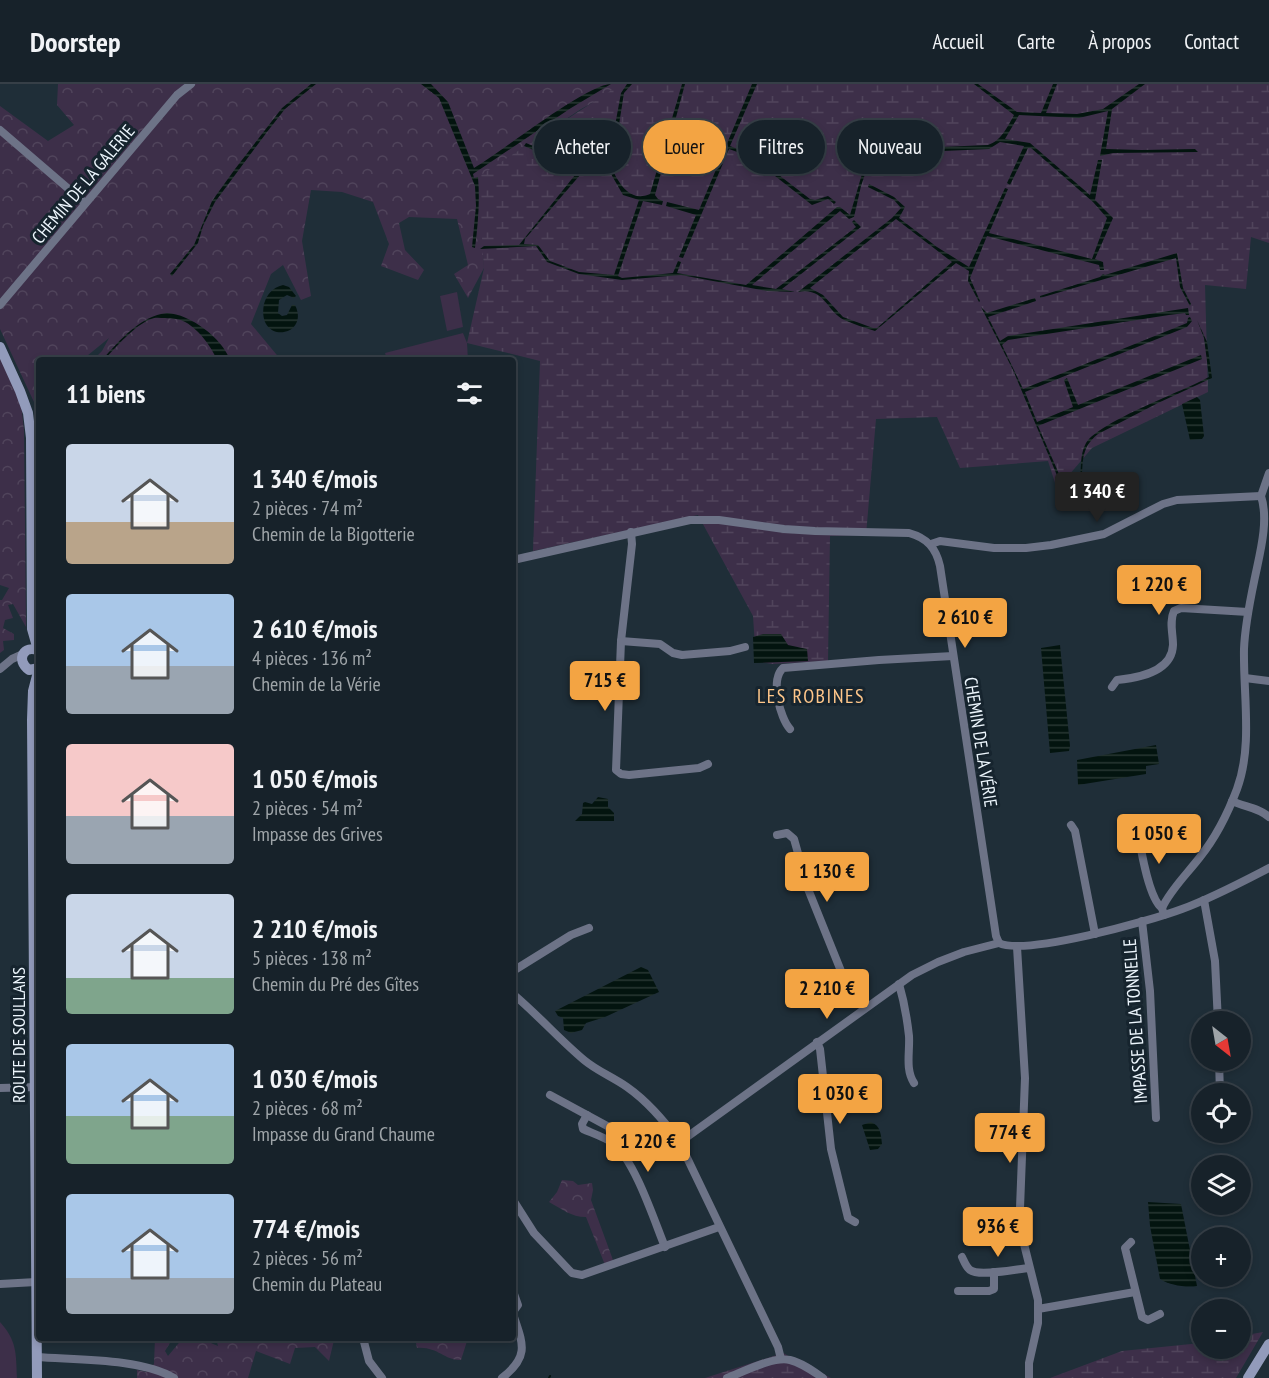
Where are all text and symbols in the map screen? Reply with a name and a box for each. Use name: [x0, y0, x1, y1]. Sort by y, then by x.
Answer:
text: Doorstep: [30, 23, 121, 60]
text: Accueil: [932, 28, 984, 55]
text: Carte: [1017, 28, 1055, 55]
text: À propos: [1088, 28, 1151, 55]
text: Contact: [1184, 28, 1239, 55]
street label: CHEMIN DE LA GALERIE: [27, 120, 139, 248]
chip: Acheter: [534, 120, 631, 174]
chip: Louer: [643, 120, 726, 174]
chip: Filtres: [738, 120, 825, 174]
chip: Nouveau: [837, 120, 943, 174]
text: 11 biens: [66, 377, 145, 410]
icon: filters: [453, 377, 486, 410]
text: 1 340 €/mois: [252, 462, 378, 495]
icon: home: [114, 468, 186, 540]
pin: 1 340 €: [1042, 472, 1152, 523]
text: 1 340 €: [1069, 478, 1125, 504]
text: 2 pièces · 74 m²: [252, 495, 363, 521]
text: Chemin de la Bigotterie: [252, 521, 415, 547]
pin: 1 220 €: [1104, 565, 1214, 616]
text: 1 220 €: [1131, 571, 1187, 597]
pin: 2 610 €: [910, 598, 1020, 649]
text: 2 610 €: [937, 604, 993, 630]
text: 2 610 €/mois: [252, 612, 378, 645]
icon: home: [114, 618, 186, 690]
text: 4 pièces · 136 m²: [252, 645, 372, 671]
pin: 715 €: [563, 661, 647, 712]
text: 715 €: [584, 667, 626, 693]
text: Chemin de la Vérie: [252, 671, 381, 697]
street label: CHEMIN DE LA VÉRIE: [959, 675, 1003, 809]
district label: LES ROBINES: [757, 683, 865, 709]
text: 1 050 €/mois: [252, 762, 378, 795]
icon: home: [114, 768, 186, 840]
text: 2 pièces · 54 m²: [252, 795, 363, 821]
pin: 1 050 €: [1104, 814, 1214, 865]
text: 1 050 €: [1131, 820, 1187, 846]
text: Impasse des Grives: [252, 821, 383, 847]
pin: 1 130 €: [772, 852, 882, 903]
text: 1 130 €: [799, 858, 855, 884]
text: 2 210 €/mois: [252, 912, 378, 945]
icon: home: [114, 918, 186, 990]
street label: IMPASSE DE LA TONNELLE: [1118, 938, 1152, 1104]
text: 5 pièces · 138 m²: [252, 945, 372, 971]
street label: ROUTE DE SOULLANS: [7, 967, 30, 1103]
pin: 2 210 €: [772, 969, 882, 1020]
text: Chemin du Pré des Gîtes: [252, 971, 419, 997]
text: 2 210 €: [799, 975, 855, 1001]
north arrow: [1191, 1011, 1251, 1071]
map controls: [1191, 1011, 1251, 1359]
text: 1 030 €/mois: [252, 1062, 378, 1095]
icon: home: [114, 1068, 186, 1140]
pin: 1 030 €: [785, 1074, 895, 1125]
text: 1 030 €: [812, 1080, 868, 1106]
button: locate: [1191, 1083, 1251, 1143]
text: 2 pièces · 68 m²: [252, 1095, 363, 1121]
pin: 774 €: [968, 1113, 1052, 1164]
text: 774 €: [989, 1119, 1031, 1145]
text: Impasse du Grand Chaume: [252, 1121, 435, 1147]
pin: 1 220 €: [593, 1122, 703, 1173]
text: 1 220 €: [620, 1128, 676, 1154]
button: layers: [1191, 1155, 1251, 1215]
pin: 936 €: [956, 1207, 1040, 1258]
text: 774 €/mois: [252, 1212, 360, 1245]
text: 936 €: [977, 1213, 1019, 1239]
icon: home: [114, 1218, 186, 1290]
button: +: [1191, 1227, 1251, 1287]
text: 2 pièces · 56 m²: [252, 1245, 363, 1271]
text: Chemin du Plateau: [252, 1271, 382, 1297]
button: −: [1191, 1299, 1251, 1359]

